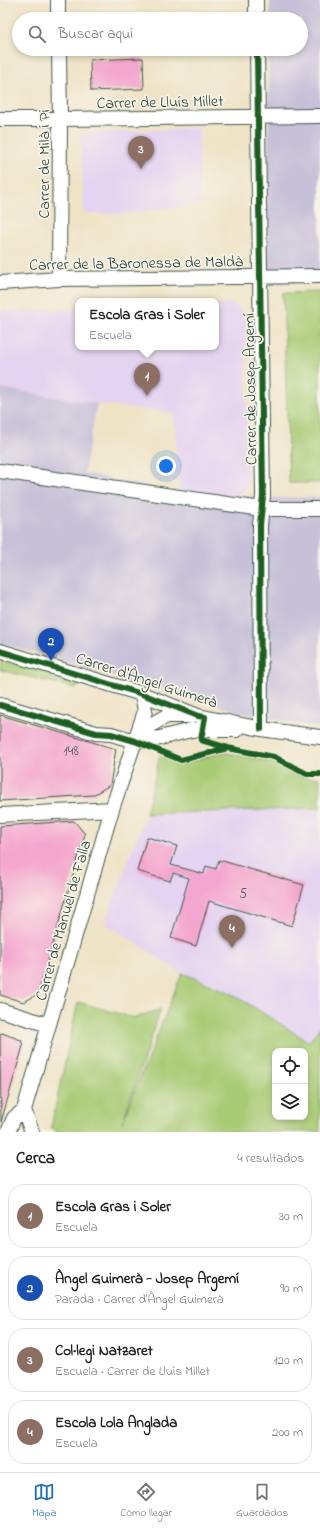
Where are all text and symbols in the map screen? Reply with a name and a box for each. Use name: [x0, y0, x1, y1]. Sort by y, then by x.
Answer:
search box: [12, 12, 308, 56]
icon: search: [26, 23, 48, 45]
text: Buscar aquí: [58, 23, 133, 45]
street label: Carrer de Lluís Millet: [96, 90, 224, 116]
street label: Carrer de Milà i Pi: [33, 109, 57, 219]
pin: 3: [128, 136, 154, 169]
street label: Carrer de la Baronessa de Maldà: [29, 250, 243, 278]
popup: [75, 298, 219, 350]
text: Escola Gras i Soler: [89, 304, 205, 326]
street label: Carrer de Josep Argemí: [238, 313, 264, 465]
text: Escuela: [89, 326, 132, 345]
pin: 1: [134, 363, 160, 396]
your location: [156, 456, 176, 476]
pin: 2: [38, 628, 64, 661]
street label: Carrer d'Àngel Guimerà: [72, 647, 220, 715]
house number: 148: [63, 741, 79, 762]
street label: Carrer de Manuel de Falla: [30, 837, 98, 1004]
house number: 5: [239, 884, 247, 905]
pin: 4: [219, 915, 245, 948]
map controls: [272, 1048, 308, 1120]
button: locate: [272, 1048, 308, 1084]
button: layers: [272, 1084, 308, 1120]
text: Cerca: [16, 1146, 55, 1171]
text: 4 resultados: [237, 1149, 304, 1168]
text: Escola Gras i Soler: [55, 1196, 171, 1218]
text: 1: [28, 1207, 32, 1226]
text: 30 m: [279, 1207, 303, 1226]
text: Escuela: [55, 1218, 98, 1237]
text: Àngel Guimerà - Josep Argemí: [55, 1268, 239, 1290]
text: 2: [27, 1279, 33, 1298]
text: 90 m: [280, 1279, 303, 1298]
text: Parada · Carrer d'Àngel Guimerà: [55, 1290, 223, 1309]
text: Col·legi Natzaret: [55, 1340, 153, 1362]
text: 3: [27, 1351, 33, 1370]
text: 120 m: [273, 1351, 303, 1370]
text: Escuela · Carrer de Lluís Millet: [55, 1362, 210, 1381]
text: Escola Lola Anglada: [55, 1412, 177, 1434]
text: 4: [27, 1423, 33, 1442]
text: 200 m: [272, 1423, 303, 1442]
text: Escuela: [55, 1434, 98, 1453]
tab: Mapa: [32, 1481, 56, 1521]
tab: Cómo llegar: [120, 1481, 172, 1521]
tab: Guardados: [236, 1481, 288, 1521]

